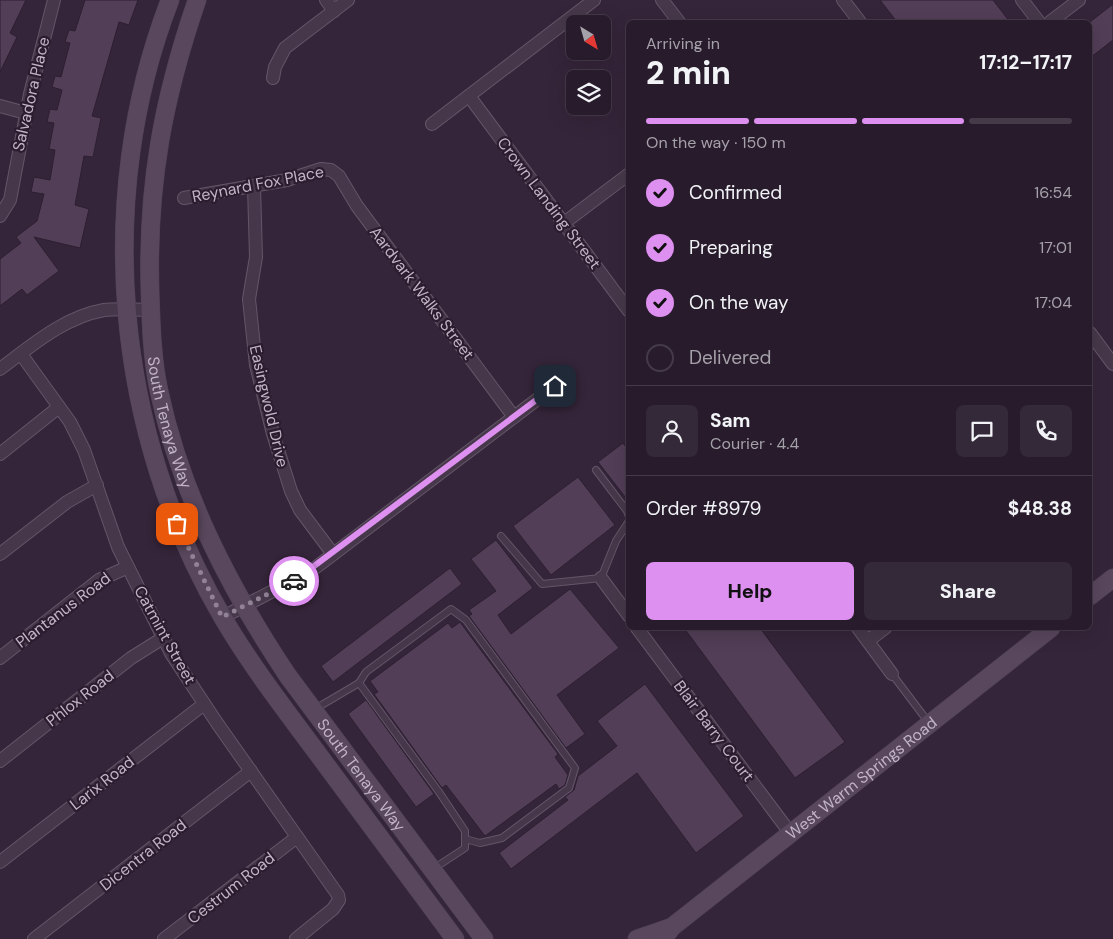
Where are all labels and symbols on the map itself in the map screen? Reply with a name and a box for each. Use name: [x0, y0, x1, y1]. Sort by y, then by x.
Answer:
north arrow: [566, 15, 611, 60]
street label: Salvadora Place: [8, 35, 54, 153]
street label: Crown Landing Street: [493, 133, 605, 273]
street label: Reynard Fox Place: [190, 161, 326, 207]
street label: Aardvark Walks Street: [365, 222, 479, 364]
street label: Easingwold Drive: [245, 343, 293, 469]
street label: South Tenaya Way: [143, 355, 198, 491]
pin: [534, 365, 576, 407]
pin: [156, 503, 198, 545]
courier: [269, 556, 319, 606]
street label: Plantanus Road: [11, 567, 115, 653]
street label: Catmint Street: [129, 582, 201, 688]
street label: Phlox Road: [42, 665, 118, 731]
street label: Blair Barry Court: [669, 676, 759, 786]
street label: West Warm Springs Road: [781, 712, 941, 844]
street label: South Tenaya Way: [313, 714, 411, 835]
street label: Larix Road: [65, 751, 139, 815]
street label: Dicentra Road: [95, 814, 191, 896]
street label: Cestrum Road: [183, 847, 279, 929]

